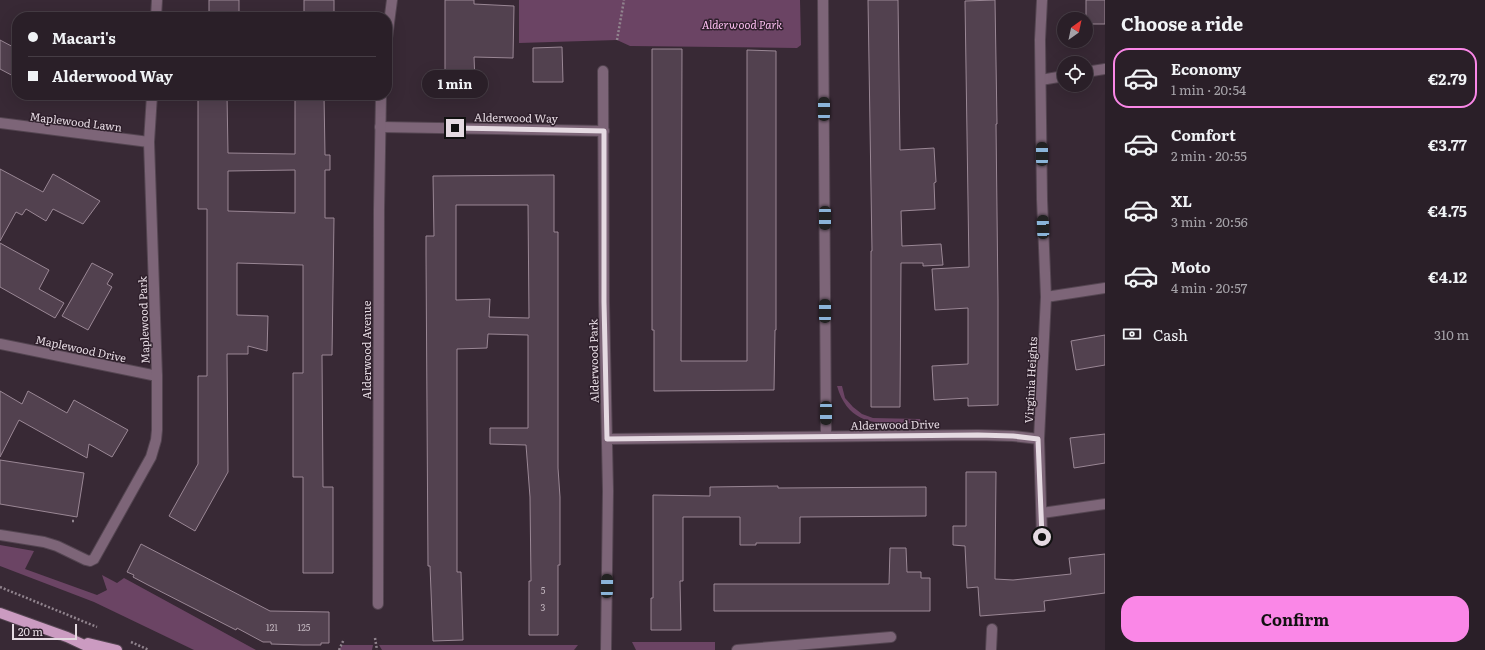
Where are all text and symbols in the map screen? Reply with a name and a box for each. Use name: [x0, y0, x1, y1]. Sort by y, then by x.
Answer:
text: Choose a ride: [1121, 10, 1243, 37]
north arrow: [1057, 12, 1093, 48]
map controls: [1057, 12, 1093, 92]
park label: Alderwood Park: [702, 16, 782, 32]
text: Macari's: [52, 26, 116, 49]
button: locate: [1057, 56, 1093, 92]
text: Economy: [1171, 57, 1241, 80]
icon: car: [1123, 60, 1159, 96]
text: Alderwood Way: [52, 64, 173, 87]
text: €2.79: [1428, 67, 1467, 90]
callout: 1 min: [422, 70, 488, 98]
text: 1 min: [438, 74, 472, 93]
text: 1 min · 20:54: [1171, 80, 1246, 99]
car: [818, 97, 830, 121]
street label: Maplewood Lawn: [29, 107, 123, 135]
street label: Alderwood Way: [474, 108, 559, 126]
route end: [446, 119, 464, 137]
text: Comfort: [1171, 123, 1236, 146]
icon: car: [1123, 126, 1159, 162]
text: €3.77: [1428, 133, 1467, 156]
car: [1036, 142, 1048, 166]
text: 2 min · 20:55: [1171, 146, 1247, 165]
text: XL: [1171, 189, 1192, 212]
icon: car: [1123, 192, 1159, 228]
text: €4.75: [1428, 199, 1467, 222]
car: [819, 206, 831, 230]
text: 3 min · 20:56: [1171, 212, 1248, 231]
car: [1037, 215, 1049, 239]
text: Moto: [1171, 255, 1211, 278]
icon: car: [1123, 258, 1159, 294]
text: €4.12: [1428, 265, 1467, 288]
street label: Maplewood Park: [133, 276, 153, 364]
text: 4 min · 20:57: [1171, 278, 1247, 297]
car: [819, 299, 831, 323]
street label: Alderwood Avenue: [358, 300, 374, 399]
street label: Alderwood Park: [584, 318, 602, 403]
icon: cash: [1121, 323, 1143, 345]
text: Cash: [1153, 323, 1188, 346]
text: 310 m: [1434, 325, 1469, 344]
street label: Maplewood Drive: [34, 331, 128, 365]
street label: Virginia Heights: [1020, 336, 1040, 424]
car: [820, 401, 832, 425]
street label: Alderwood Drive: [850, 415, 940, 433]
route start: [1033, 528, 1051, 546]
car: [601, 574, 613, 598]
house number: 5: [541, 583, 546, 597]
button: Confirm: [1121, 596, 1469, 642]
house number: 3: [541, 600, 546, 614]
house number: 121: [266, 620, 278, 634]
house number: 125: [298, 620, 311, 634]
scale bar: [12, 622, 77, 641]
text: 20 m: [18, 623, 43, 639]

